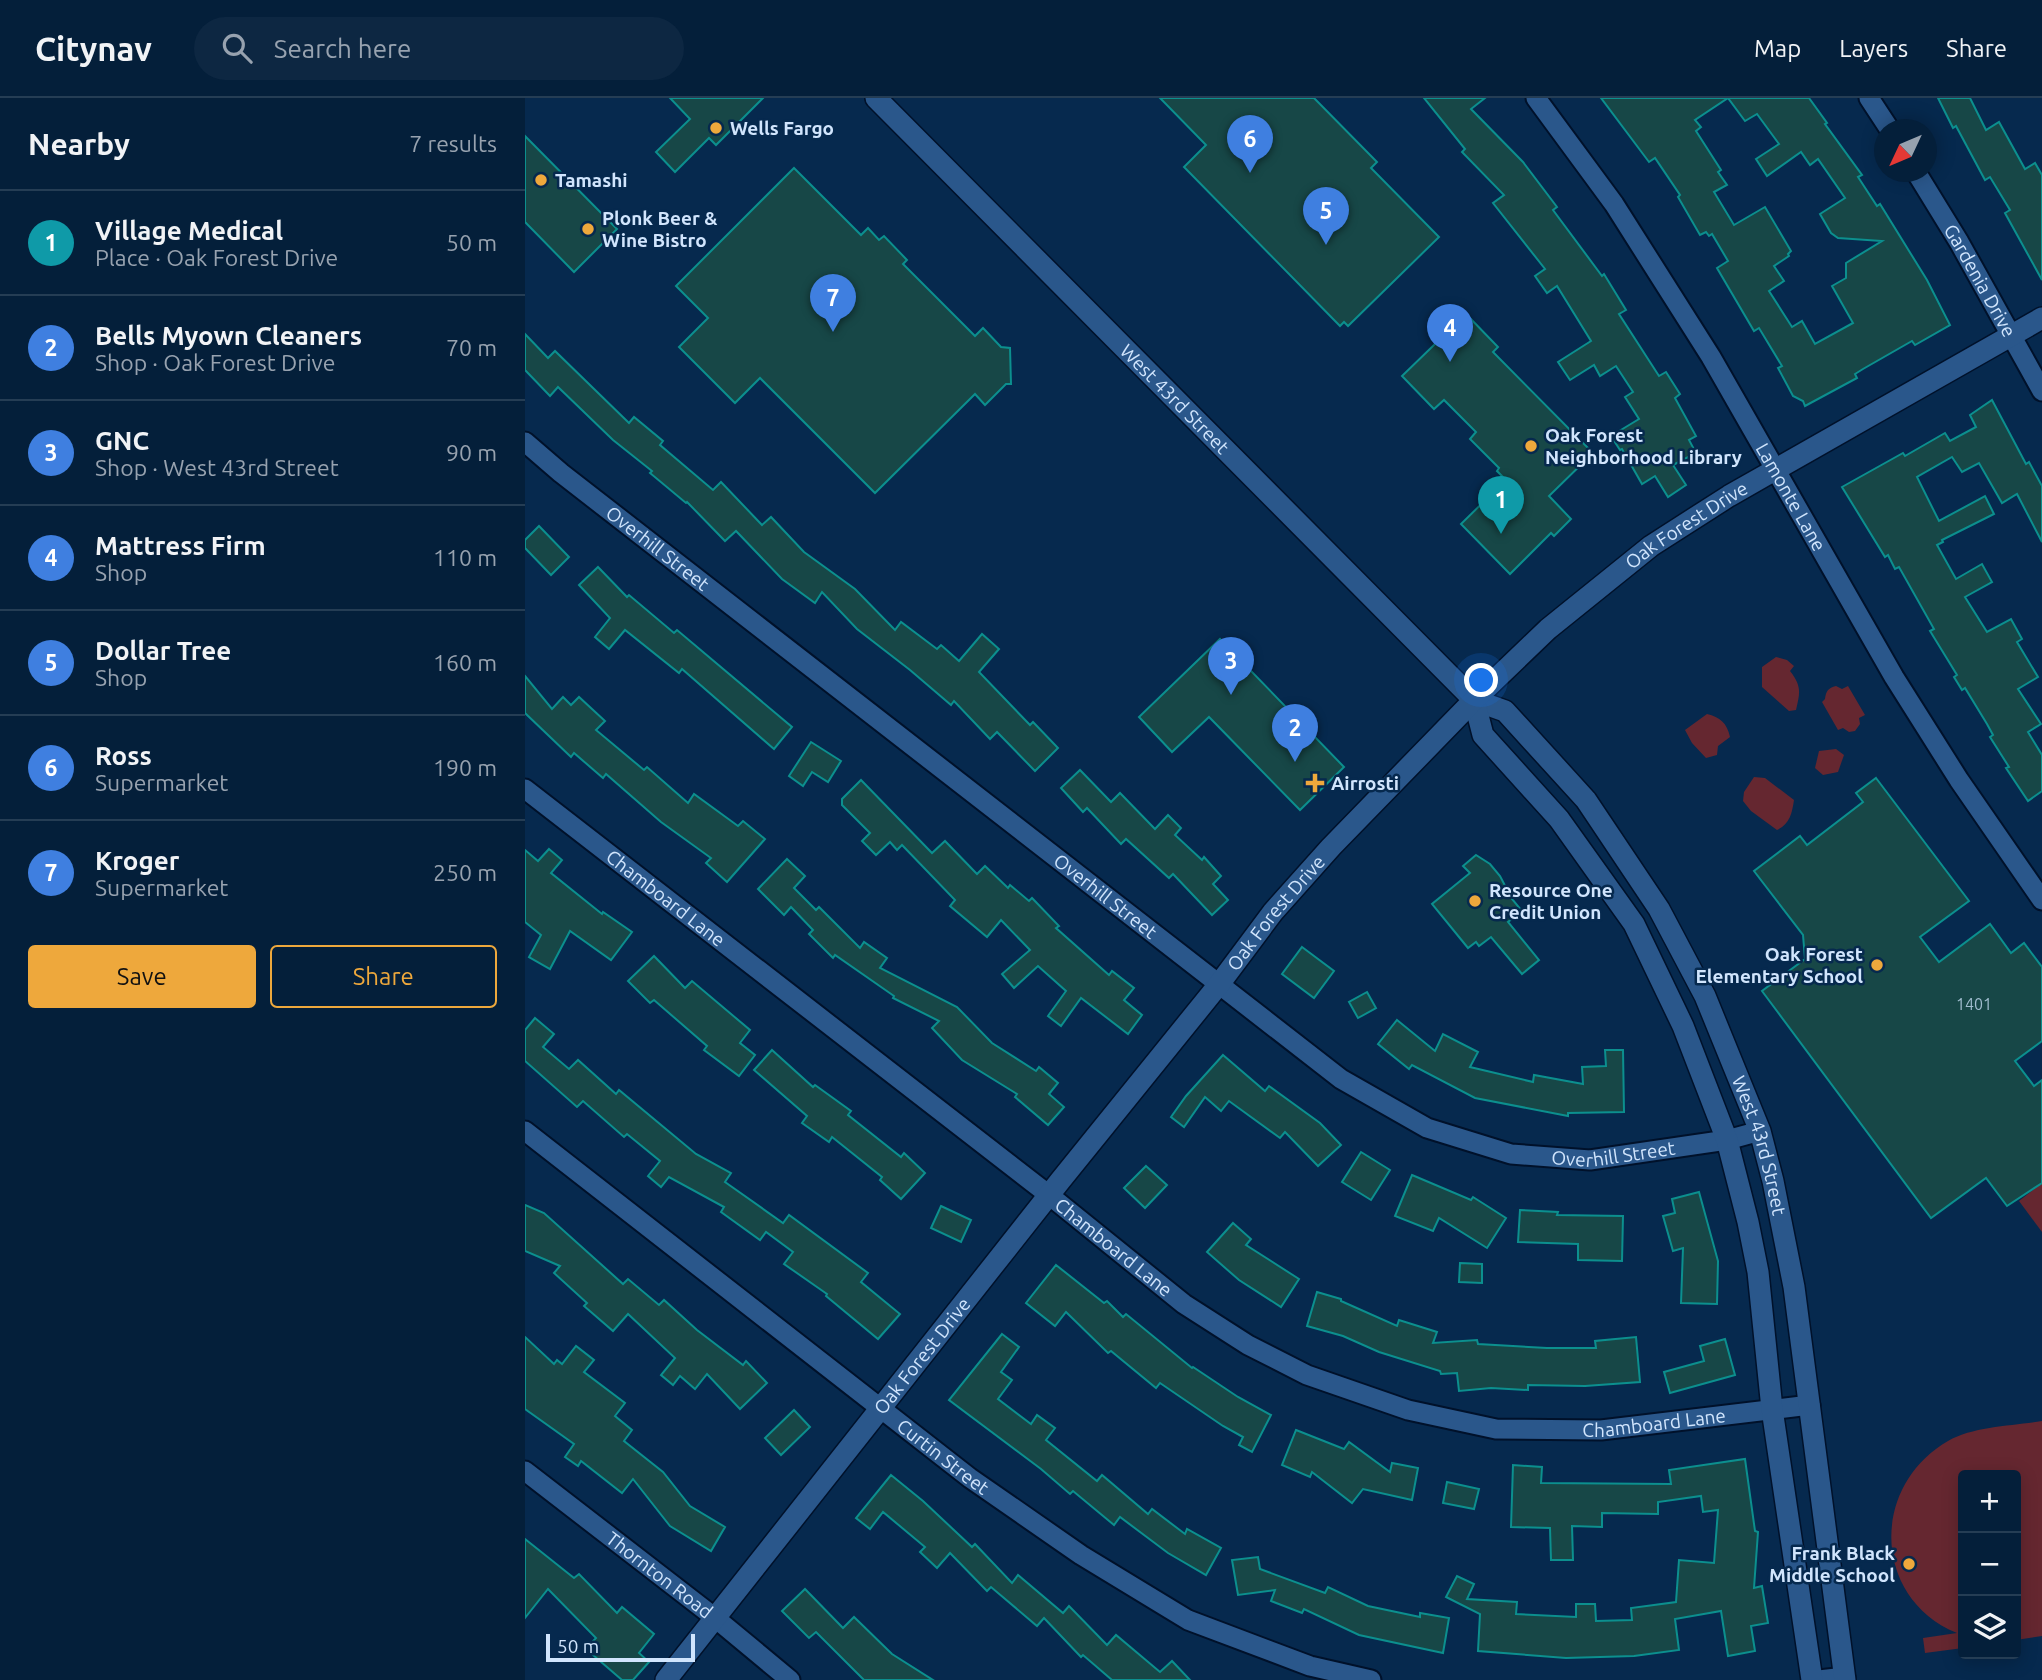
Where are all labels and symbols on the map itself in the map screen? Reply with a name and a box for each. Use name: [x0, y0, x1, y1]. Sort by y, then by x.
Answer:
pin: 6: [1227, 115, 1273, 173]
place label: Wells Fargo: [730, 117, 834, 139]
north arrow: [1874, 119, 1937, 182]
marker: Wells Fargo: [708, 120, 724, 136]
place label: Tamashi: [555, 169, 628, 191]
marker: Tamashi: [533, 172, 549, 188]
pin: 5: [1303, 187, 1349, 245]
place label: Plonk Beer & Wine Bistro: [602, 207, 717, 251]
street label: Gardenia Drive: [1940, 220, 2021, 341]
marker: Plonk Beer & Wine Bistro: [580, 221, 596, 237]
pin: 7: [810, 274, 856, 332]
pin: 4: [1427, 304, 1473, 362]
street label: West 43rd Street: [1116, 340, 1234, 458]
place label: Oak Forest Neighborhood Library: [1545, 424, 1742, 468]
marker: Oak Forest Neighborhood Library: [1523, 438, 1539, 454]
street label: Lamonte Lane: [1751, 439, 1831, 555]
pin: 1: [1478, 476, 1524, 534]
street label: Oak Forest Drive: [1621, 477, 1751, 573]
street label: Overhill Street: [602, 501, 714, 595]
pin: 3: [1208, 637, 1254, 695]
your location: [1464, 663, 1498, 697]
pin: 2: [1272, 704, 1318, 762]
place label: Airrosti: [1331, 772, 1399, 794]
marker: Airrosti: [1305, 773, 1325, 793]
street label: Chamboard Lane: [602, 845, 729, 951]
street label: Overhill Street: [1050, 849, 1162, 943]
street label: Oak Forest Drive: [1222, 851, 1329, 975]
place label: Resource One Credit Union: [1489, 879, 1613, 923]
marker: Resource One Credit Union: [1467, 893, 1483, 909]
place label: Oak Forest Elementary School: [1696, 943, 1863, 987]
marker: Oak Forest Elementary School: [1869, 957, 1885, 973]
house number: 1401: [1956, 995, 1992, 1013]
street label: West 43rd Street: [1728, 1073, 1791, 1218]
street label: Overhill Street: [1551, 1137, 1677, 1171]
street label: Chamboard Lane: [1051, 1193, 1177, 1301]
street label: Oak Forest Drive: [869, 1293, 975, 1419]
street label: Chamboard Lane: [1582, 1404, 1727, 1441]
street label: Curtin Street: [893, 1414, 994, 1499]
street label: Thornton Road: [602, 1527, 717, 1623]
place label: Frank Black Middle School: [1769, 1542, 1895, 1586]
marker: Frank Black Middle School: [1901, 1556, 1917, 1572]
scale bar: [546, 1631, 695, 1663]

